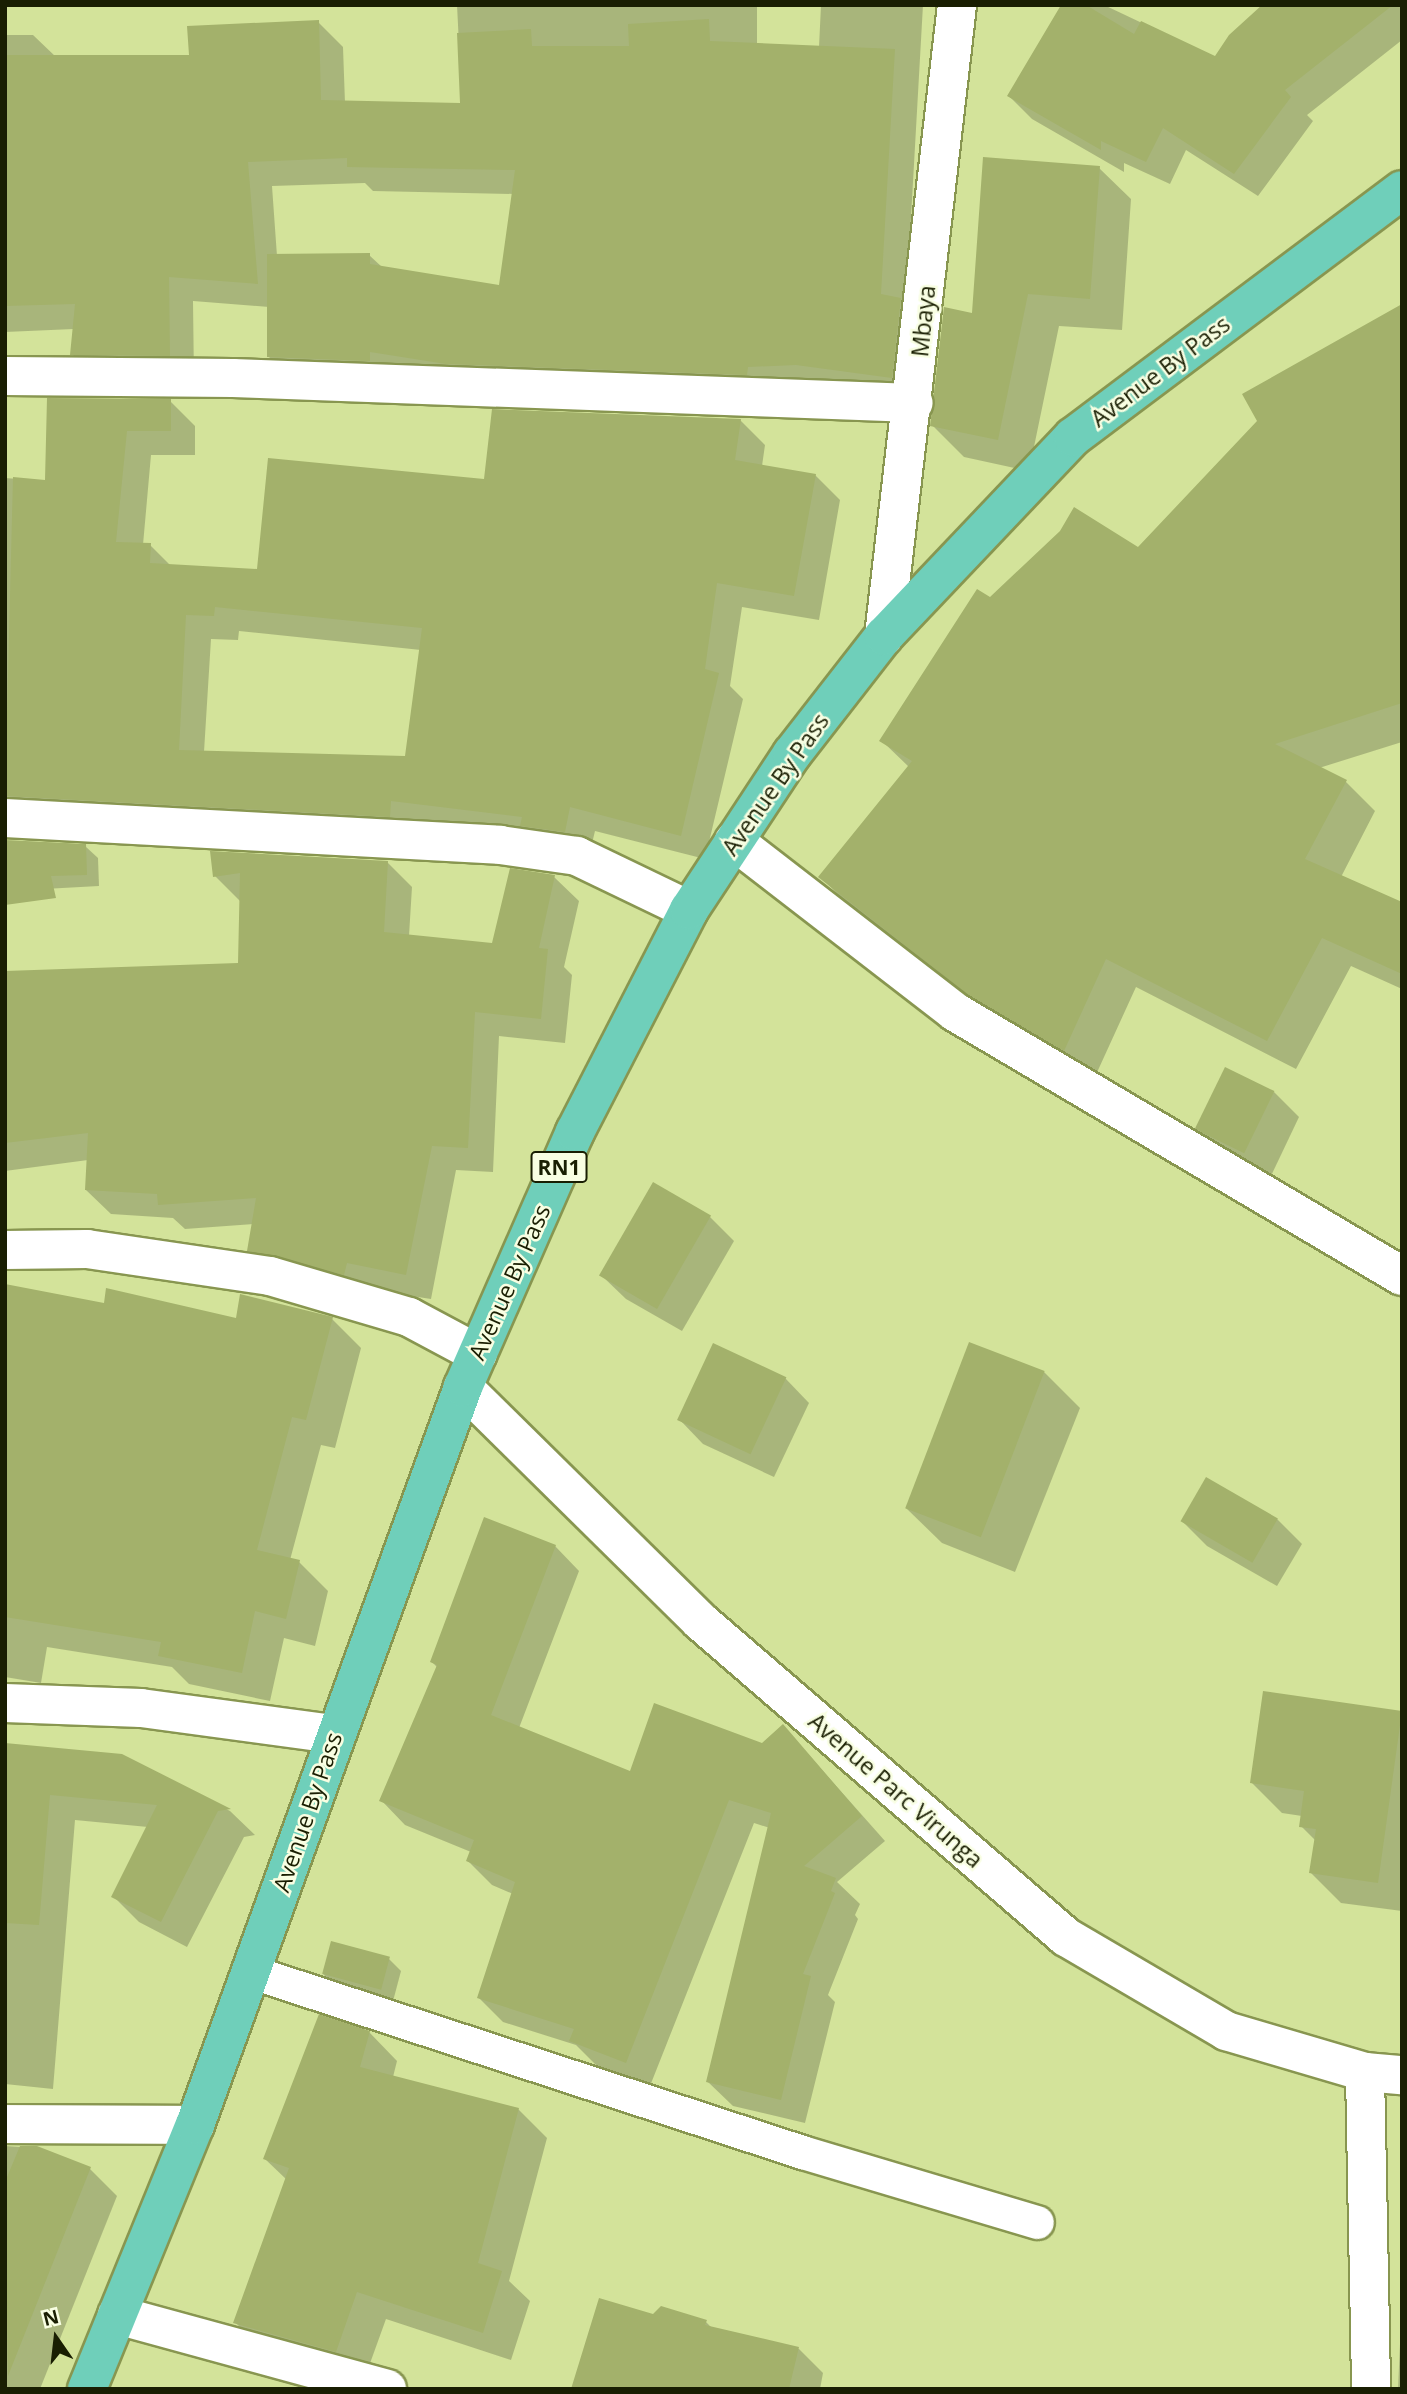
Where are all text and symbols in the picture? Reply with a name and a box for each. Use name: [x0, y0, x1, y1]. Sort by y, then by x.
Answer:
street label: Mbaya: [906, 284, 940, 358]
street label: Avenue By Pass: [1085, 310, 1235, 432]
street label: Avenue By Pass: [716, 708, 834, 860]
road number: RN1: [529, 1150, 589, 1184]
street label: Avenue By Pass: [462, 1200, 556, 1364]
street label: Avenue Parc Virunga: [803, 1707, 989, 1873]
street label: Avenue By Pass: [267, 1729, 347, 1895]
north arrow: [21, 2303, 91, 2373]
text: N: [40, 2303, 62, 2332]

